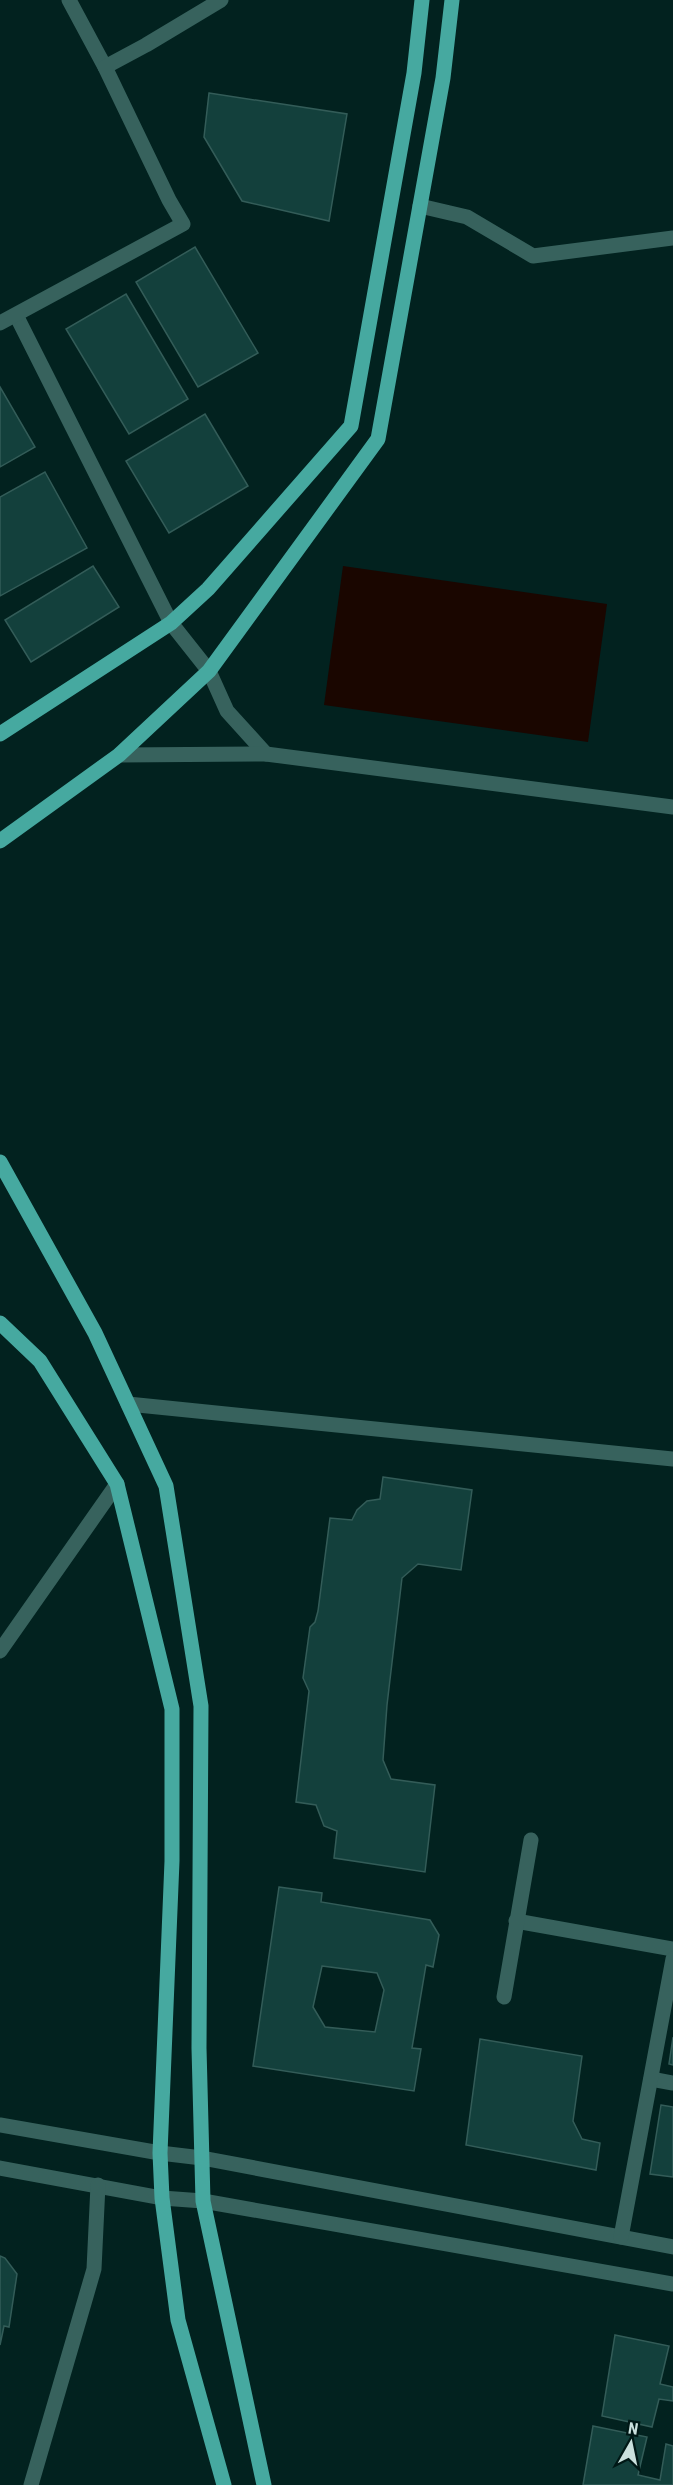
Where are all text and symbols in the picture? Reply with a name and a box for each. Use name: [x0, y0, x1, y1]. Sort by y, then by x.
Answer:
north arrow: [601, 2413, 661, 2473]
text: N: [627, 2419, 640, 2439]

